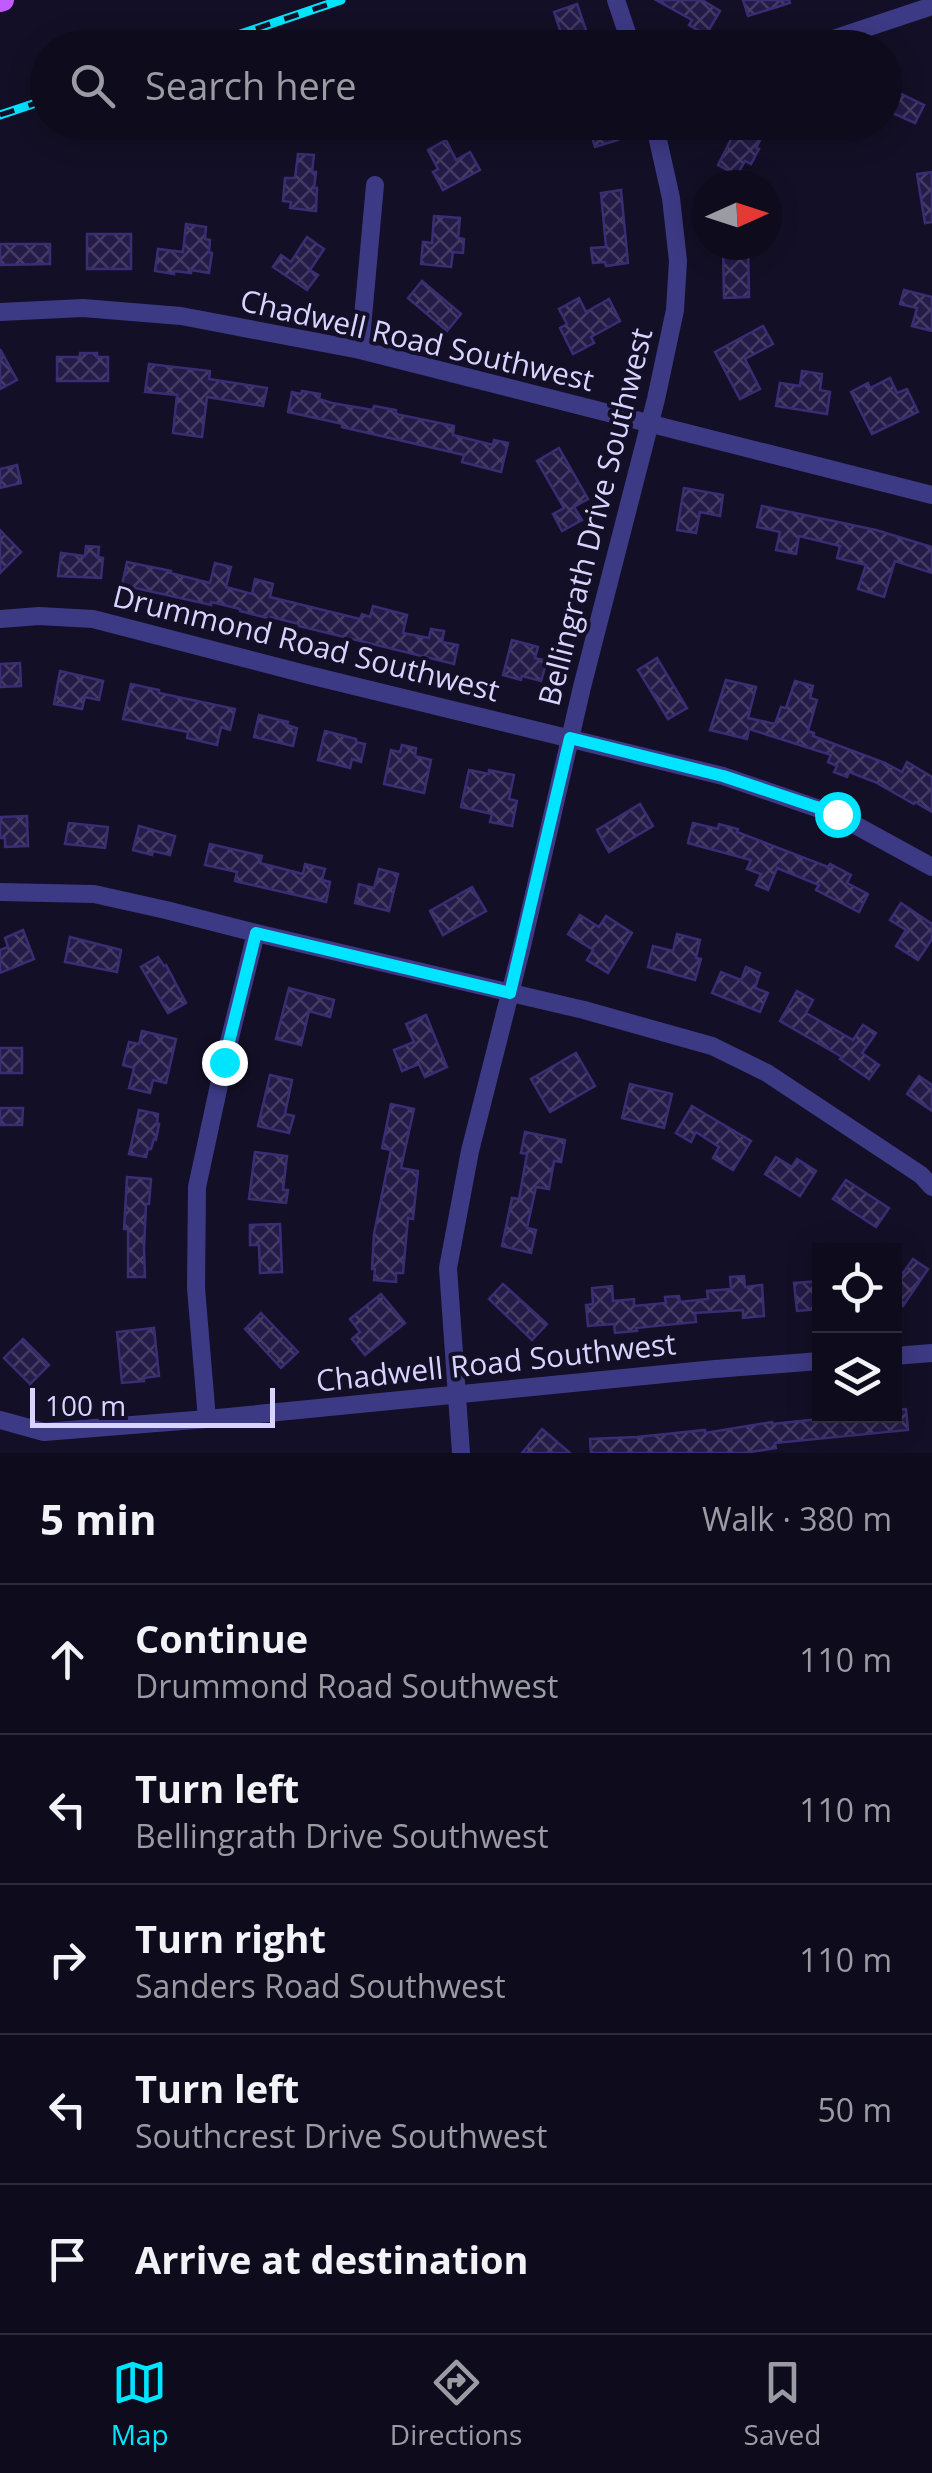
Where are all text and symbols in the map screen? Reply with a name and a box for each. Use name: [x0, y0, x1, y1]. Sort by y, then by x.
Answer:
search box: [30, 30, 902, 140]
icon: search: [65, 58, 120, 113]
text: Search here: [145, 59, 357, 111]
north arrow: [692, 170, 782, 260]
street label: Chadwell Road Southwest: [236, 279, 598, 400]
street label: Bellingrath Drive Southwest: [528, 324, 661, 710]
street label: Drummond Road Southwest: [109, 575, 504, 710]
route start: [815, 792, 861, 838]
route end: [202, 1040, 248, 1086]
map controls: [812, 1243, 902, 1423]
button: locate: [812, 1243, 902, 1333]
street label: Chadwell Road Southwest: [314, 1322, 678, 1401]
button: layers: [812, 1333, 902, 1423]
scale bar: [30, 1383, 275, 1428]
text: 100 m: [45, 1386, 126, 1424]
text: 5 min: [40, 1490, 157, 1547]
text: Walk · 380 m: [702, 1497, 892, 1540]
text: Continue: [135, 1612, 308, 1664]
icon: ahead: [40, 1632, 95, 1687]
text: 110 m: [799, 1638, 892, 1681]
text: Drummond Road Southwest: [135, 1664, 558, 1707]
text: Turn left: [135, 1762, 299, 1814]
icon: left: [40, 1782, 95, 1837]
text: 110 m: [799, 1788, 892, 1831]
text: Bellingrath Drive Southwest: [135, 1814, 549, 1857]
text: Turn right: [135, 1912, 326, 1964]
icon: right: [40, 1932, 95, 1987]
text: 110 m: [799, 1938, 892, 1981]
text: Sanders Road Southwest: [135, 1964, 506, 2007]
text: Turn left: [135, 2062, 299, 2114]
icon: left: [40, 2082, 95, 2137]
text: 50 m: [817, 2088, 892, 2131]
text: Southcrest Drive Southwest: [135, 2114, 547, 2157]
icon: arrive: [40, 2232, 95, 2287]
text: Arrive at destination: [135, 2233, 529, 2285]
tab: Map: [111, 2355, 169, 2453]
tab: Directions: [390, 2355, 522, 2453]
tab: Saved: [744, 2355, 821, 2453]

